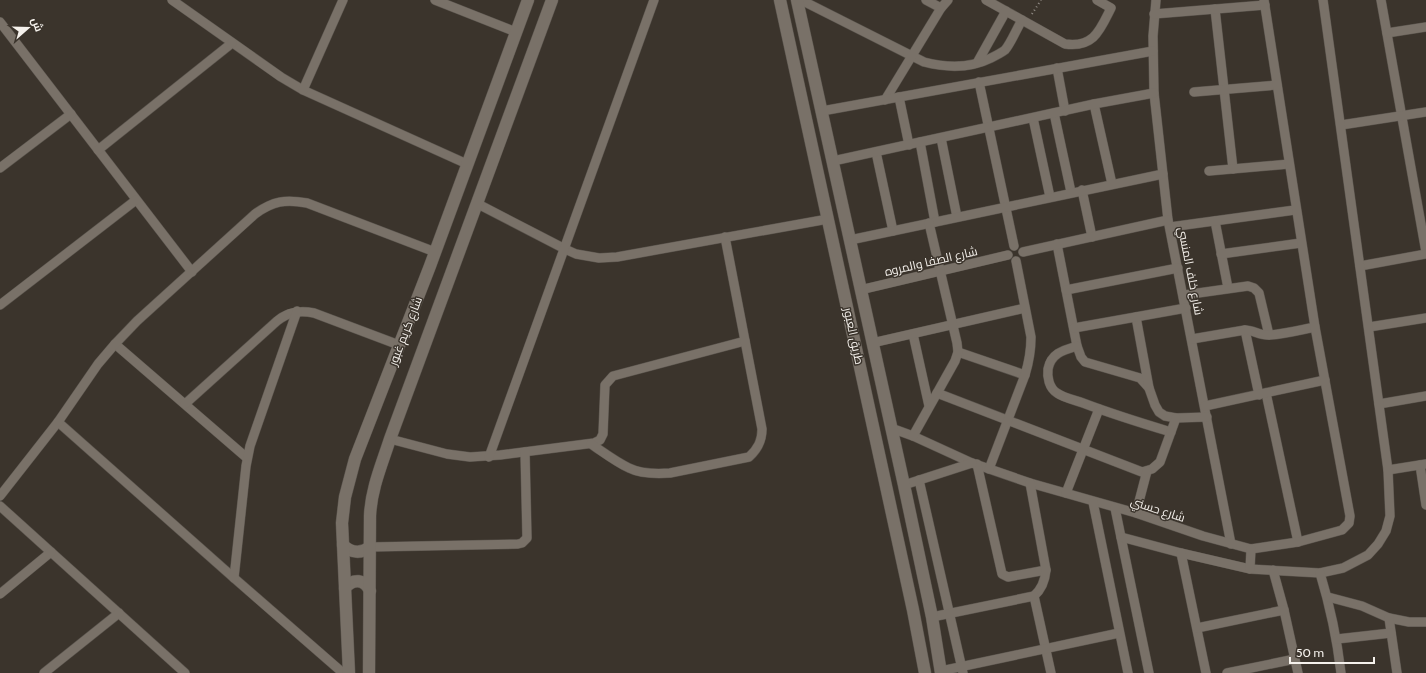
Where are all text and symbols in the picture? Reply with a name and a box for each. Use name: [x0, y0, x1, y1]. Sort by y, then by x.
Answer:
north arrow: [8, 8, 48, 48]
text: ش: [28, 16, 46, 34]
street label: شارع خلف المنسي: [1172, 226, 1207, 317]
street label: شارع الصفا والمروه: [883, 243, 979, 280]
street label: شارع كريم غبور: [385, 294, 426, 369]
street label: طريق العبور: [840, 305, 867, 366]
street label: شارع حسني: [1128, 493, 1187, 528]
scale bar: [1290, 639, 1374, 665]
text: 50 m: [1296, 645, 1324, 660]

